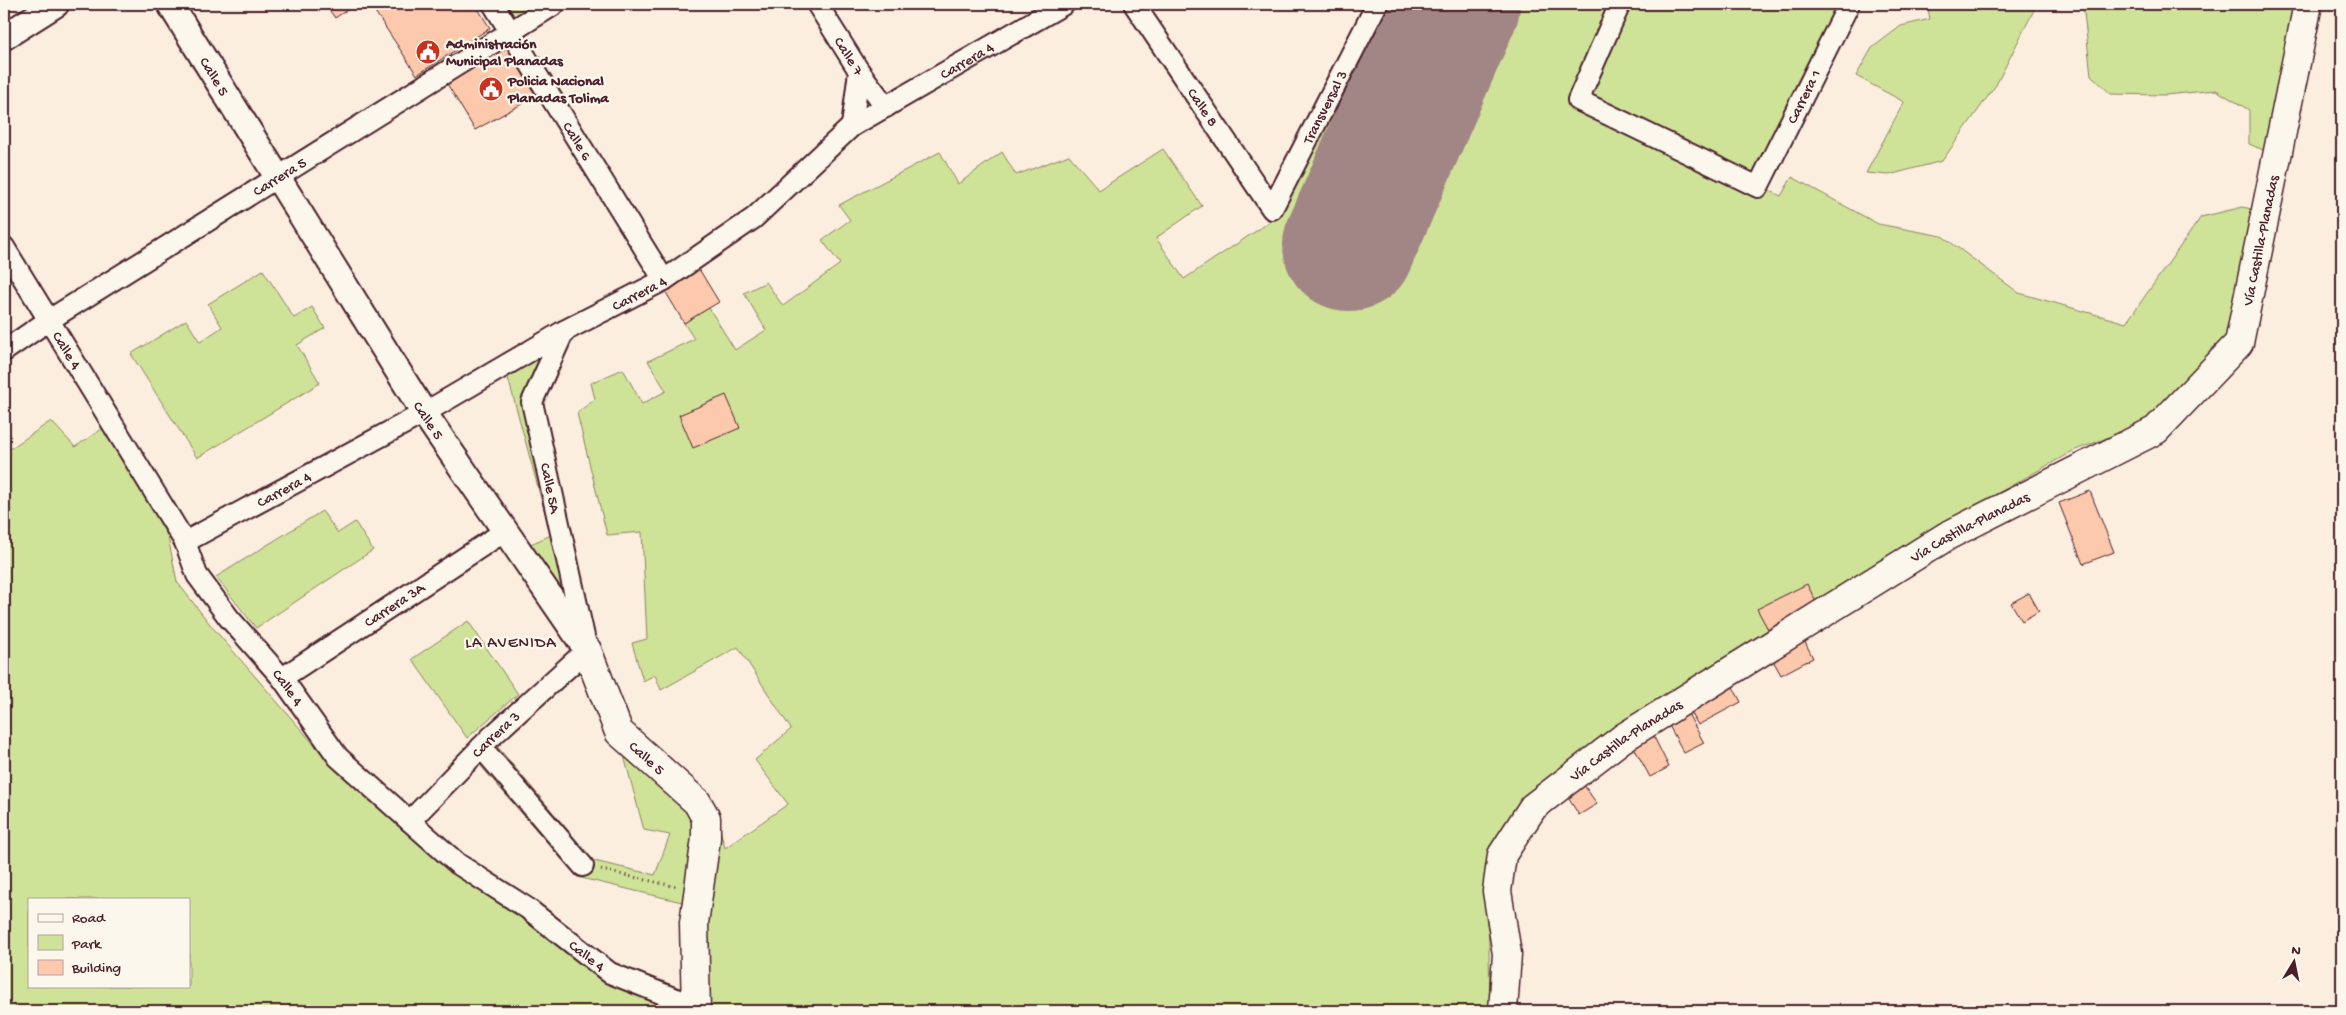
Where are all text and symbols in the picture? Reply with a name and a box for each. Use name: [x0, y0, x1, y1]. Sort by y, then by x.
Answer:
street label: Calle 7: [829, 34, 867, 80]
place label: Administración Municipal Planadas: [445, 36, 564, 71]
public building icon: Administración Municipal Planadas: [415, 39, 441, 65]
street label: Carrera 4: [937, 39, 998, 84]
street label: Calle 5: [194, 55, 232, 100]
street label: Carrera 1: [1784, 67, 1826, 127]
street label: Transversal 3: [1299, 68, 1353, 148]
place label: Policia Nacional Planadas Tolima: [507, 73, 609, 108]
public building icon: Policia Nacional Planadas Tolima: [478, 76, 504, 102]
street label: Calle 8: [1182, 85, 1221, 131]
street label: Calle 6: [557, 119, 595, 165]
street label: Carrera 5: [250, 154, 310, 201]
street label: Vía Castilla-Planadas: [2240, 173, 2284, 308]
street label: Carrera 4: [609, 273, 670, 316]
street label: Calle 4: [47, 329, 84, 374]
street label: Calle 5: [408, 399, 447, 444]
street label: Calle 5A: [535, 462, 563, 516]
street label: Carrera 4: [254, 469, 315, 513]
street label: Vía Castilla-Planadas: [1907, 489, 2033, 568]
street label: Carrera 3A: [361, 579, 430, 632]
district label: LA AVENIDA: [465, 635, 557, 654]
street label: Calle 4: [267, 666, 306, 710]
street label: Vía Castilla-Planadas: [1566, 696, 1686, 787]
street label: Carrera 3: [469, 708, 525, 762]
street label: Calle 5: [624, 738, 668, 780]
legend: [28, 898, 190, 988]
text: Road: [72, 910, 106, 928]
text: Park: [71, 936, 102, 954]
street label: Calle 4: [564, 937, 608, 977]
north arrow: [2268, 938, 2318, 988]
text: N: [2290, 942, 2302, 961]
text: Building: [71, 960, 121, 978]

